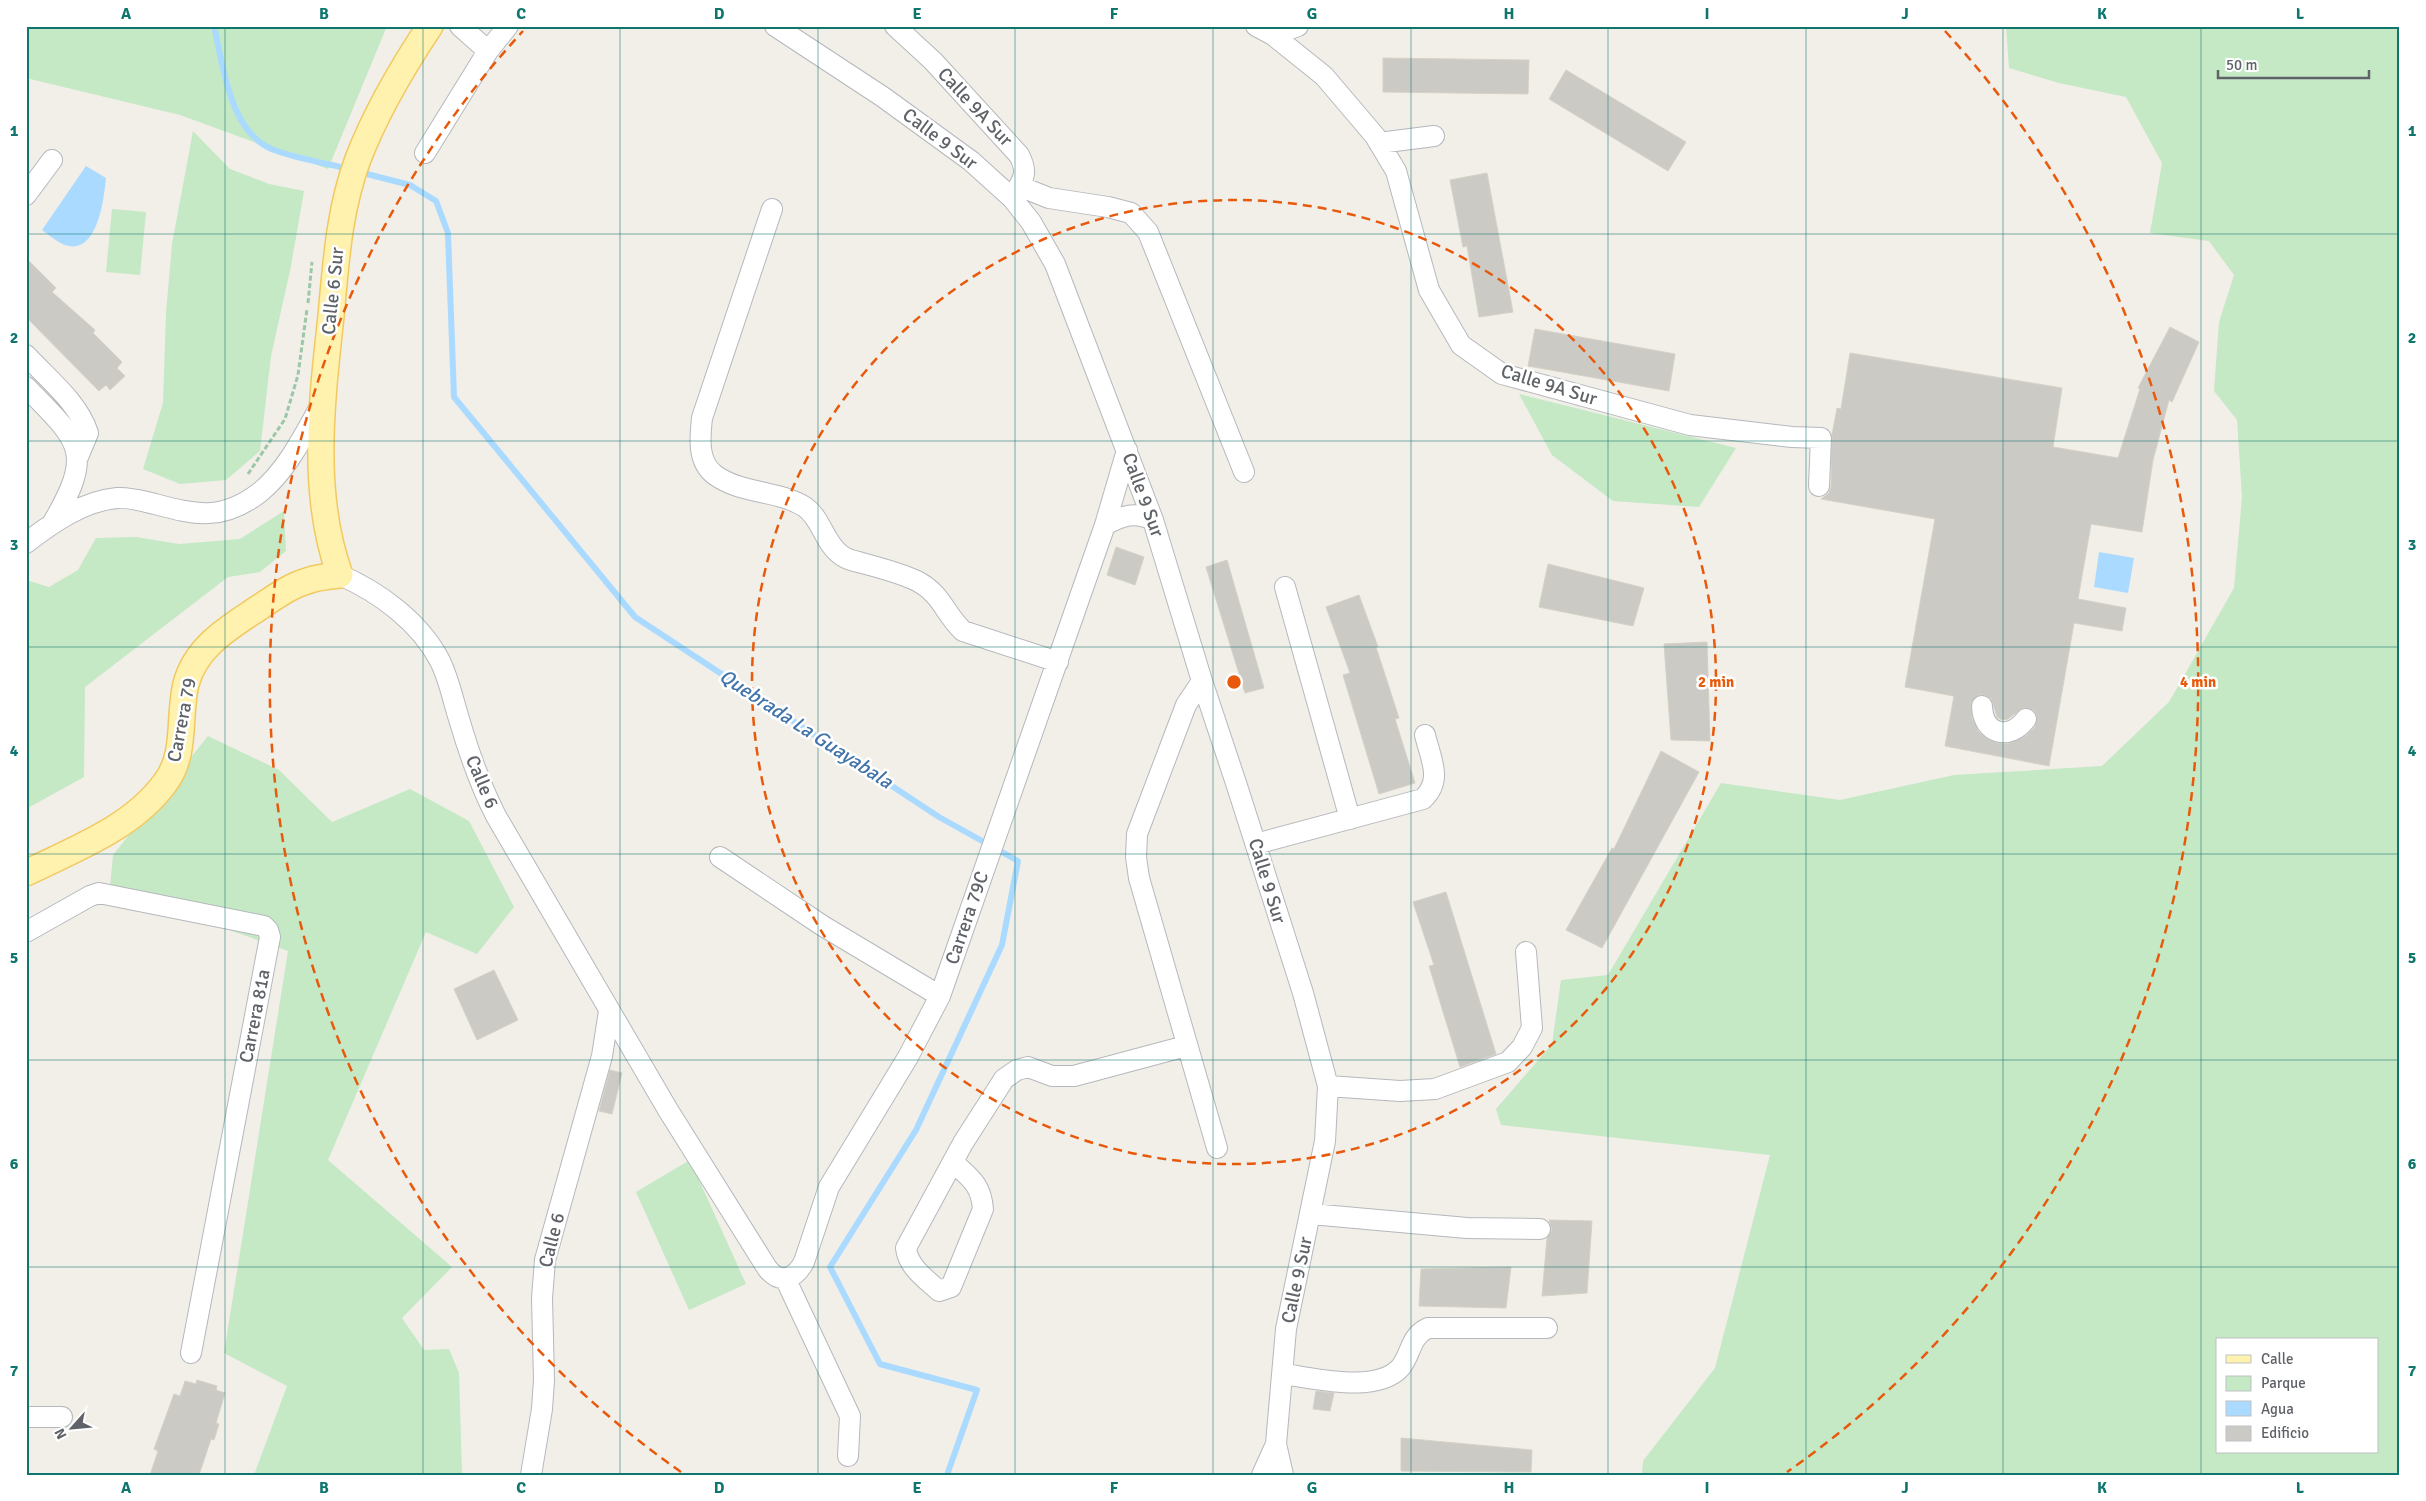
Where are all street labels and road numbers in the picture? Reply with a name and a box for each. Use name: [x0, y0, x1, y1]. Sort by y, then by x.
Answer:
street label: Calle 9A Sur: [932, 62, 1018, 152]
street label: Calle 9 Sur: [898, 103, 982, 175]
street label: Calle 6 Sur: [316, 246, 350, 336]
street label: Calle 9A Sur: [1498, 359, 1600, 411]
street label: Calle 9 Sur: [1117, 450, 1169, 540]
street label: Carrera 79: [162, 676, 202, 764]
street label: Calle 6: [460, 752, 504, 812]
street label: Calle 9 Sur: [1243, 836, 1291, 926]
street label: Carrera 79C: [940, 868, 994, 968]
street label: Carrera 81a: [234, 967, 276, 1065]
street label: Calle 6: [534, 1210, 570, 1270]
street label: Calle 9 Sur: [1276, 1235, 1318, 1325]

